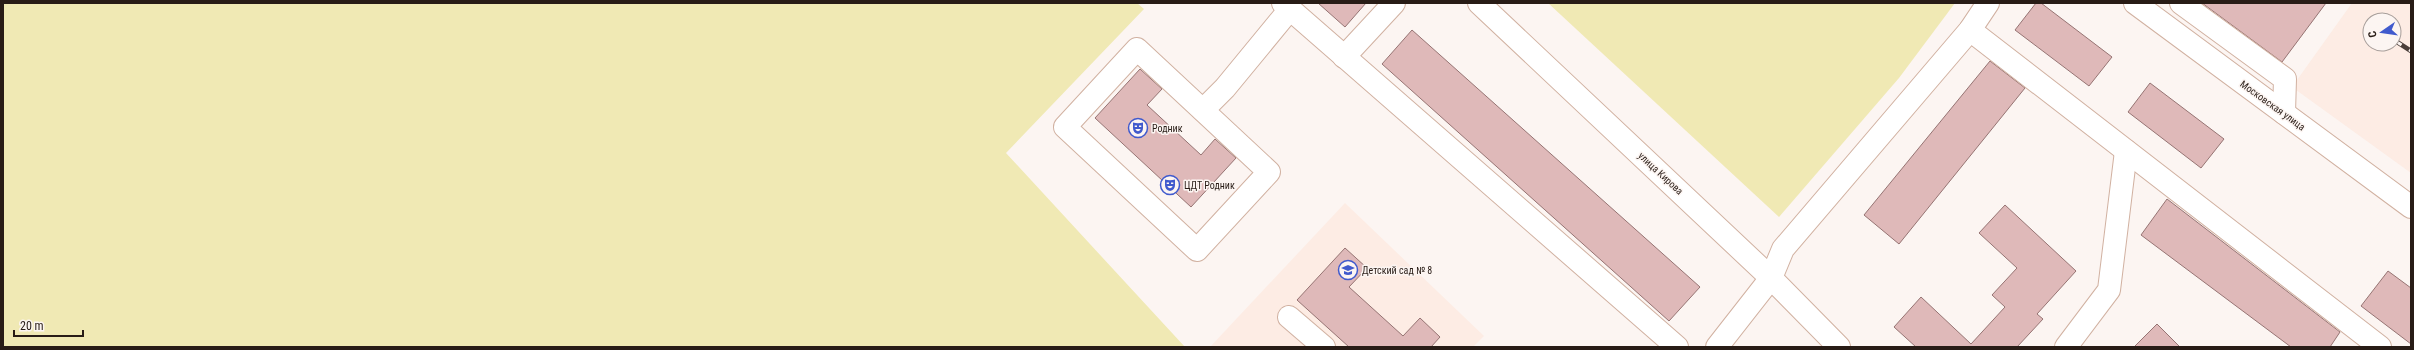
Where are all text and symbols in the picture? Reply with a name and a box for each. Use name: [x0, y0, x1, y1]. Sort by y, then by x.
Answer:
north arrow: [2362, 12, 2402, 52]
text: С: [2366, 30, 2380, 39]
street label: Московская улица: [2238, 78, 2307, 133]
theatre icon: Родник: [1127, 117, 1149, 139]
place label: Родник: [1152, 123, 1183, 134]
street label: улица Кирова: [1636, 150, 1685, 197]
theatre icon: ЦДТ Родник: [1159, 174, 1181, 196]
place label: ЦДТ Родник: [1184, 180, 1235, 191]
school or university icon: Детский сад № 8: [1337, 259, 1359, 281]
place label: Детский сад № 8: [1362, 265, 1432, 276]
scale bar: [14, 312, 83, 338]
text: 20 m: [20, 319, 44, 333]

